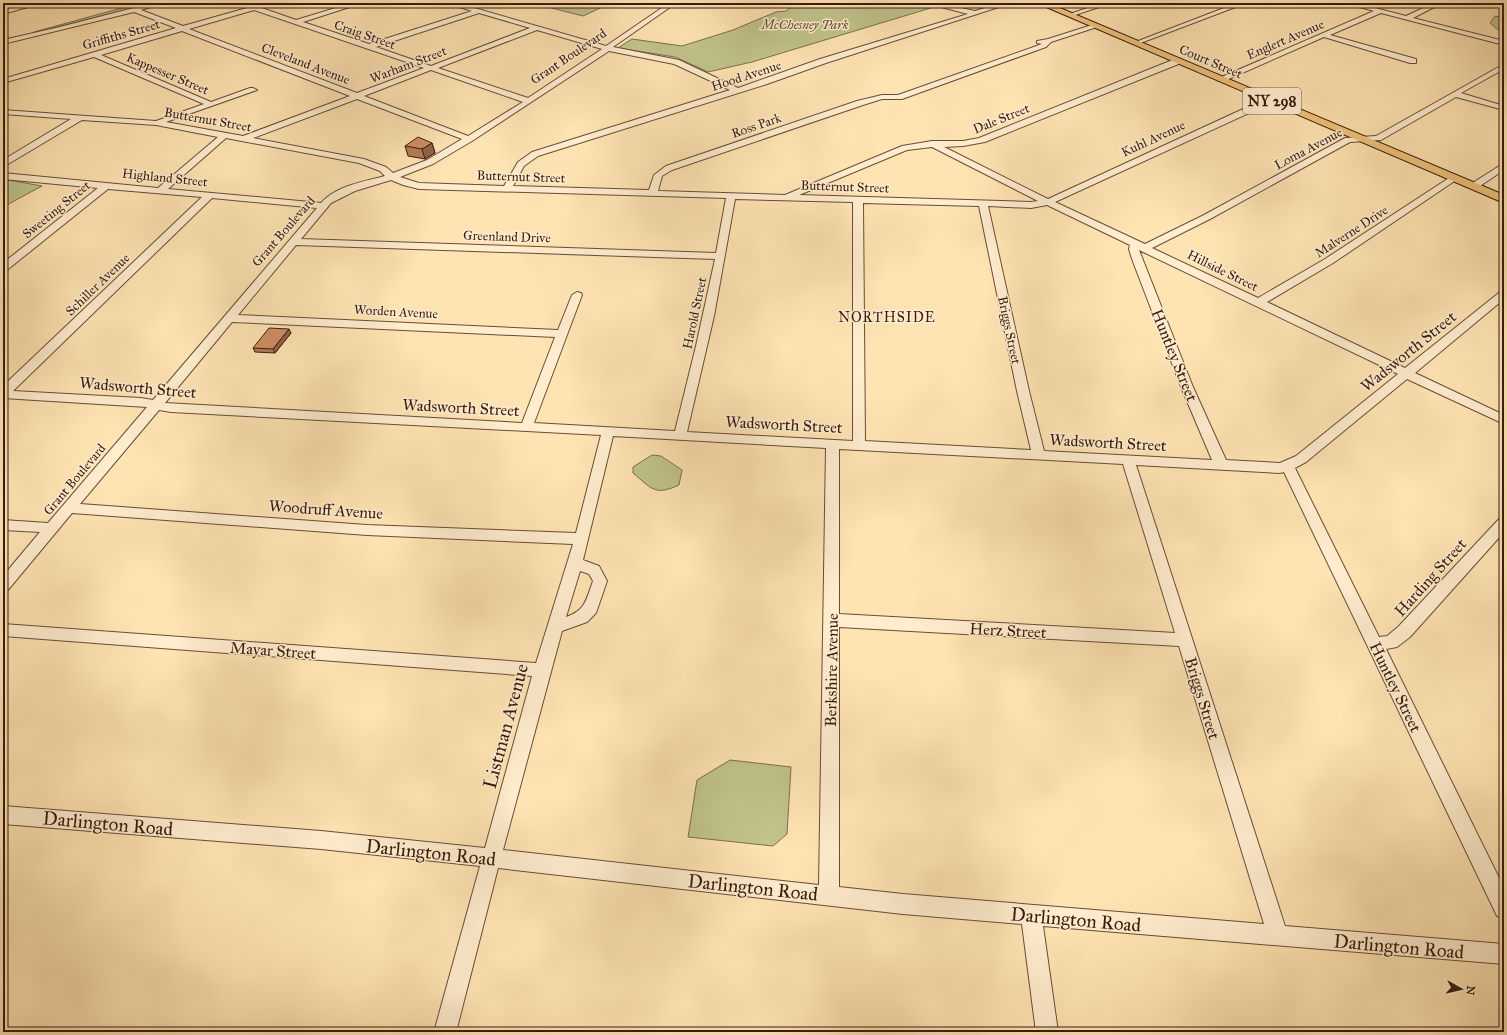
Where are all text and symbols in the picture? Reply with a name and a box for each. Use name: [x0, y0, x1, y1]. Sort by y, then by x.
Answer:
street label: Griffiths Street: [81, 16, 162, 54]
street label: Englert Avenue: [1244, 16, 1327, 63]
street label: Craig Street: [332, 17, 398, 53]
park label: McChesney Park: [759, 17, 849, 33]
street label: Grant Boulevard: [527, 25, 610, 88]
street label: Cleveland Avenue: [259, 40, 353, 88]
street label: Court Street: [1177, 41, 1245, 83]
street label: Warham Street: [368, 43, 449, 87]
street label: Kappesser Street: [124, 49, 212, 99]
street label: Hood Avenue: [709, 57, 784, 95]
road number: NY 298: [1243, 88, 1301, 114]
street label: Dale Street: [971, 100, 1032, 138]
street label: Butternut Street: [163, 104, 253, 136]
street label: Ross Park: [729, 110, 784, 142]
street label: Kuhl Avenue: [1119, 117, 1188, 161]
street label: Loma Avenue: [1272, 124, 1346, 173]
street label: Highland Street: [121, 166, 209, 190]
street label: Butternut Street: [476, 167, 566, 187]
street label: Sweeting Street: [19, 177, 94, 242]
street label: Butternut Street: [800, 177, 890, 197]
street label: Grant Boulevard: [249, 193, 319, 270]
street label: Malverne Drive: [1312, 202, 1392, 261]
street label: Greenland Drive: [463, 227, 552, 247]
street label: Hillside Street: [1184, 247, 1261, 295]
street label: Schiller Avenue: [62, 250, 133, 319]
street label: Harold Street: [680, 275, 710, 351]
street label: Briggs Street: [994, 295, 1024, 366]
street label: Worden Avenue: [354, 302, 439, 322]
street label: Huntley Street: [1147, 306, 1202, 404]
street label: Wadsworth Street: [1357, 307, 1460, 396]
district label: NORTHSIDE: [838, 309, 936, 326]
street label: Wadsworth Street: [79, 373, 198, 402]
street label: Wadsworth Street: [402, 395, 520, 420]
street label: Wadsworth Street: [725, 412, 843, 437]
street label: Wadsworth Street: [1049, 430, 1167, 455]
street label: Grant Boulevard: [40, 440, 110, 519]
street label: Woodruff Avenue: [268, 496, 384, 523]
street label: Harding Street: [1390, 534, 1471, 621]
street label: Berkshire Avenue: [821, 613, 842, 727]
street label: Herz Street: [969, 619, 1047, 642]
street label: Mayar Street: [229, 638, 317, 663]
street label: Huntley Street: [1366, 639, 1426, 736]
street label: Briggs Street: [1180, 655, 1224, 742]
street label: Listman Avenue: [478, 661, 533, 791]
street label: Darlington Road: [42, 806, 175, 842]
street label: Darlington Road: [365, 834, 498, 872]
street label: Darlington Road: [687, 869, 820, 907]
street label: Darlington Road: [1010, 902, 1143, 938]
street label: Darlington Road: [1333, 929, 1466, 965]
north arrow: [1441, 969, 1481, 1009]
text: N: [1463, 985, 1477, 997]

